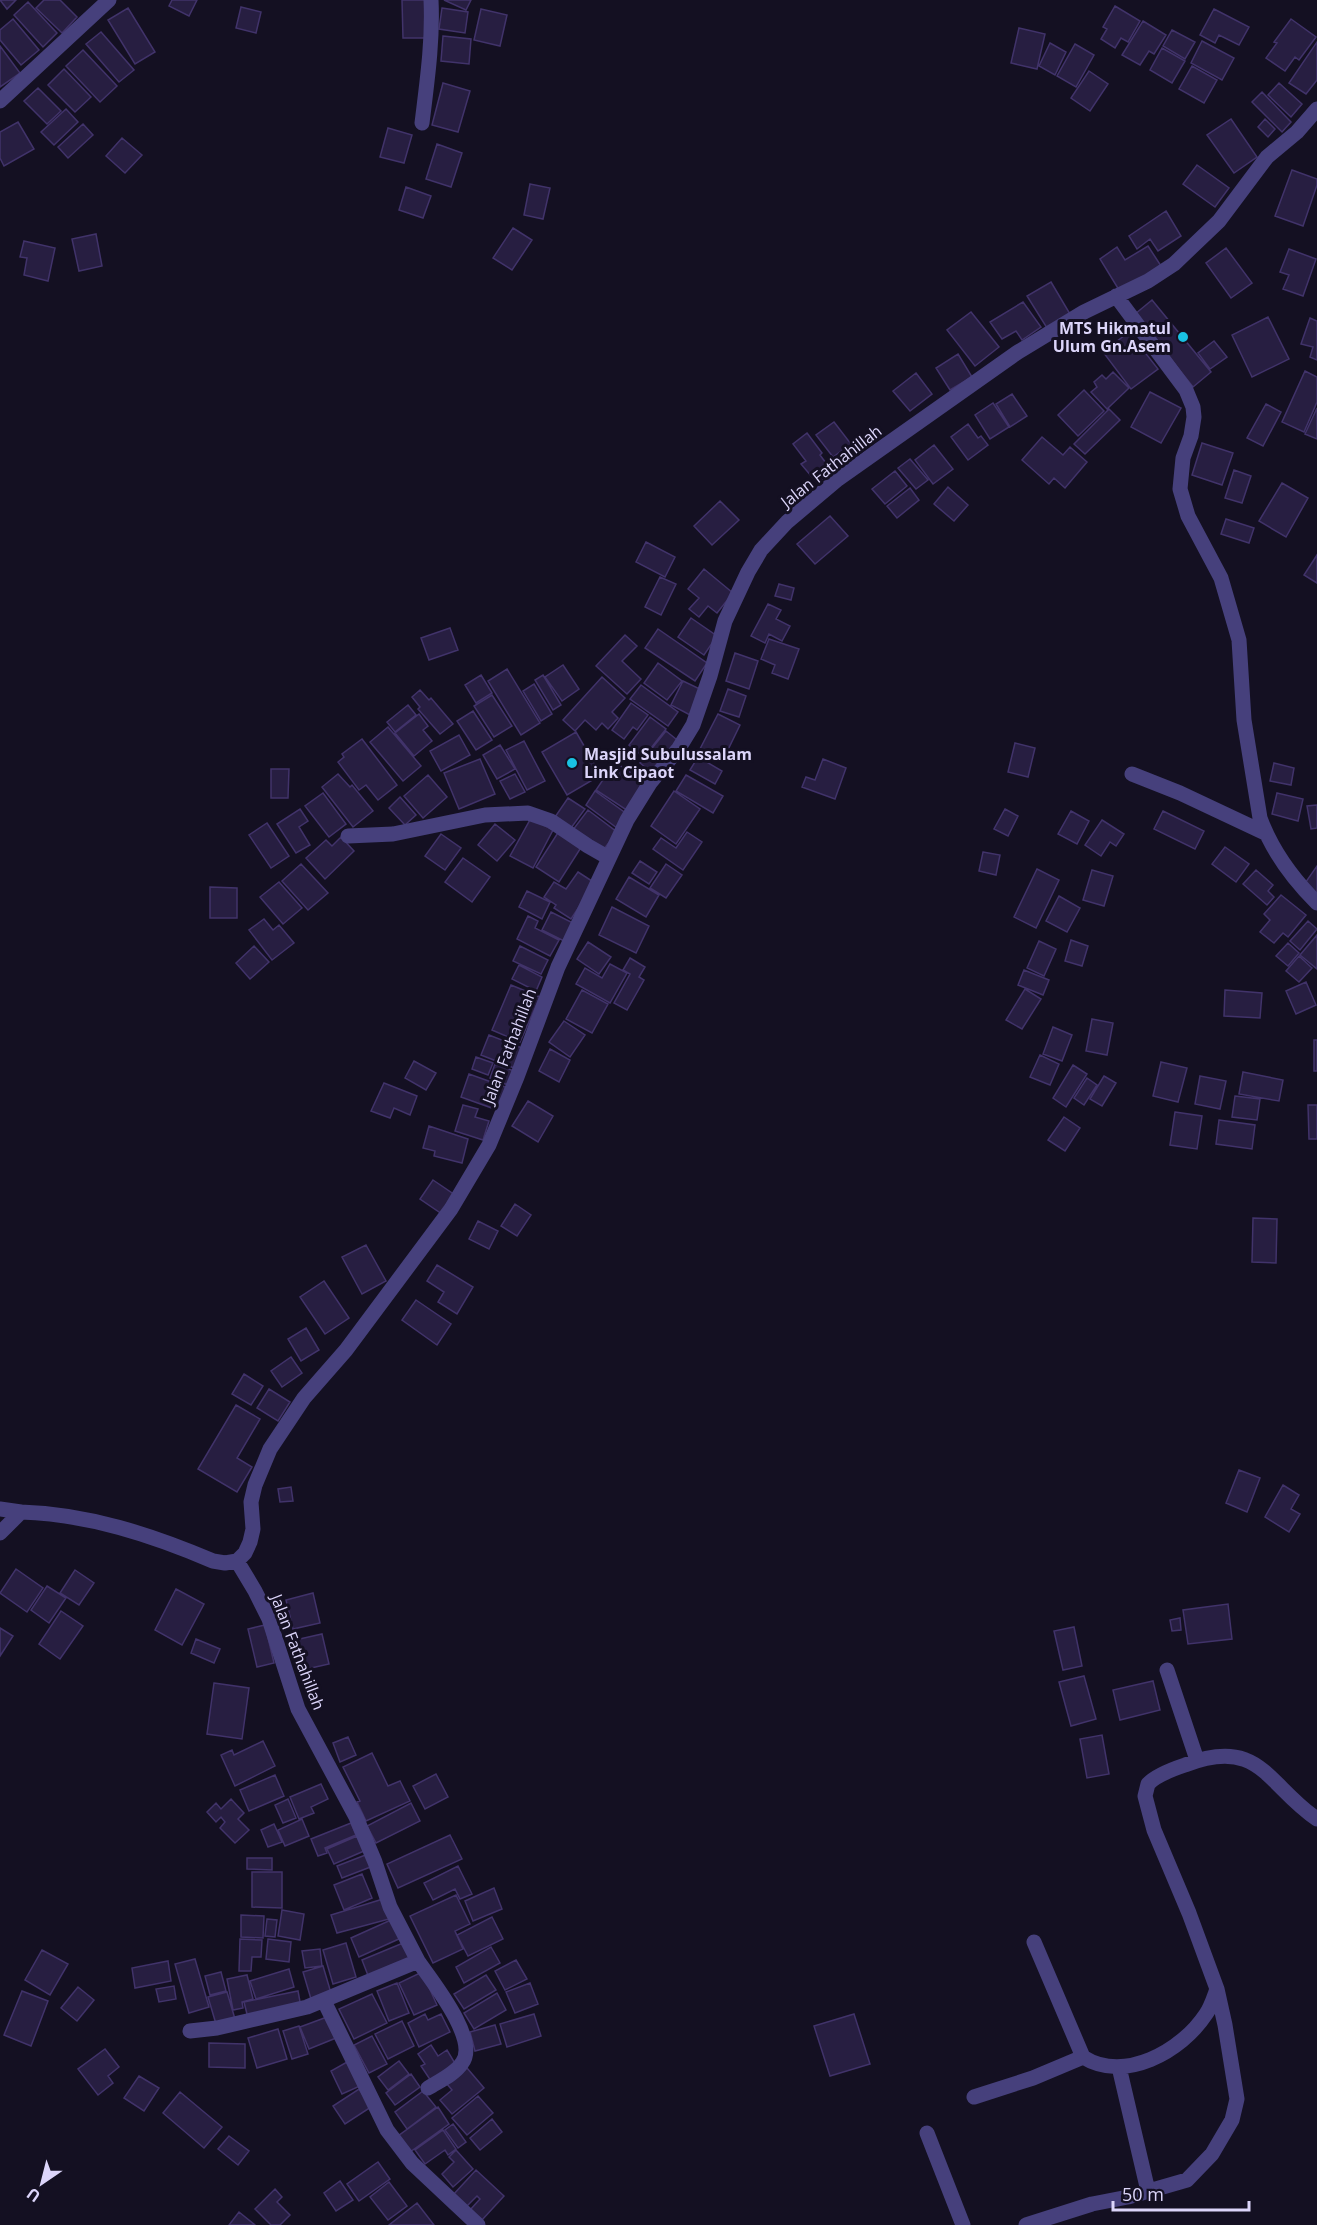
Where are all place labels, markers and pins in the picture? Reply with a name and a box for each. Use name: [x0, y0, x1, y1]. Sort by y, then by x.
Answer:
place label: MTS Hikmatul Ulum Gn.Asem: [1053, 317, 1171, 357]
marker: MTS Hikmatul Ulum Gn.Asem: [1176, 330, 1190, 344]
place label: Masjid Subulussalam Link Cipaot: [584, 743, 752, 783]
marker: Masjid Subulussalam Link Cipaot: [565, 756, 579, 770]

